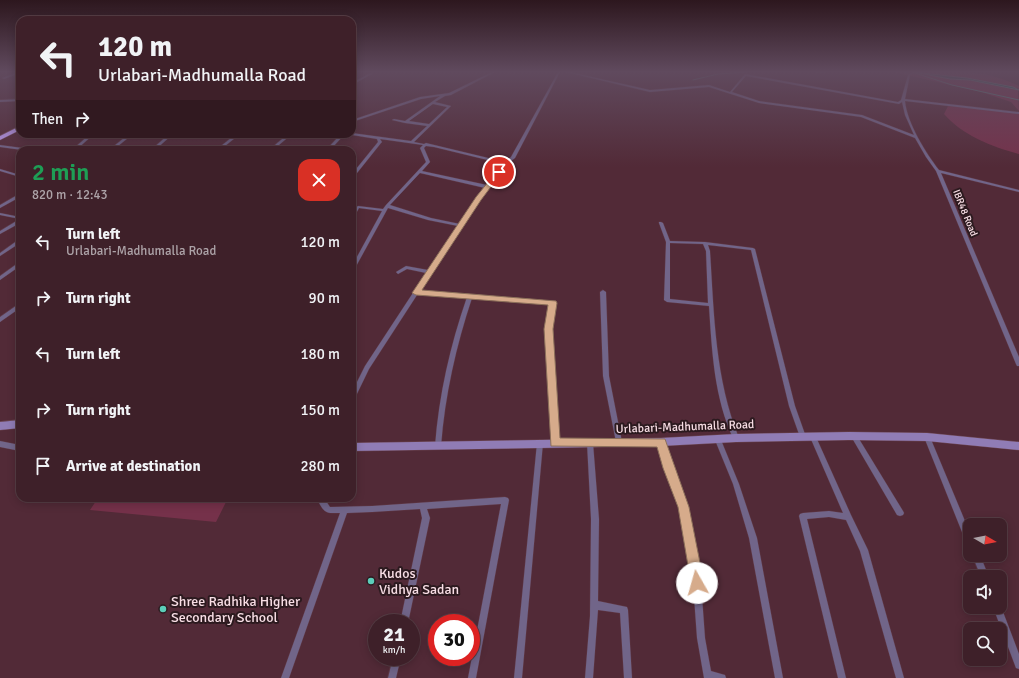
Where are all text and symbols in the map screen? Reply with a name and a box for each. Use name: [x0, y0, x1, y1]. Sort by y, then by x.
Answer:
text: 120 m: [98, 30, 172, 64]
icon: left: [32, 32, 84, 84]
text: Urlabari-Madhumalla Road: [98, 64, 306, 86]
icon: right: [71, 108, 93, 130]
text: Then: [32, 110, 63, 128]
pin: [482, 155, 516, 189]
text: 2 min: [32, 157, 89, 187]
button: close: [298, 159, 340, 201]
icon: arrive: [488, 161, 510, 183]
text: 820 m · 12:43: [32, 187, 108, 203]
street label: IBR48 Road: [950, 188, 980, 238]
text: Turn left: [66, 225, 120, 243]
icon: left: [32, 231, 54, 253]
text: 120 m: [300, 233, 340, 251]
text: Urlabari-Madhumalla Road: [66, 243, 216, 259]
icon: right: [32, 287, 54, 309]
text: Turn right: [66, 289, 131, 307]
text: 90 m: [309, 289, 340, 307]
icon: left: [32, 343, 54, 365]
text: Turn left: [66, 345, 120, 363]
text: 180 m: [300, 345, 340, 363]
icon: right: [32, 399, 54, 421]
text: Turn right: [66, 401, 131, 419]
text: 150 m: [300, 401, 340, 419]
street label: Urlabari-Madhumalla Road: [615, 417, 755, 437]
icon: arrive: [32, 455, 54, 477]
text: Arrive at destination: [66, 457, 201, 475]
text: 280 m: [300, 457, 340, 475]
north arrow: [963, 518, 1007, 562]
map controls: [963, 518, 1007, 666]
position arrow: [676, 562, 718, 604]
place label: Kudos Vidhya Sadan: [379, 565, 459, 598]
button: sound: [963, 570, 1007, 614]
marker: Kudos Vidhya Sadan: [366, 576, 376, 586]
place label: Shree Radhika Higher Secondary School: [171, 593, 301, 626]
marker: Shree Radhika Higher Secondary School: [158, 604, 168, 614]
speed limit sign: 30: [428, 614, 480, 666]
text: 21: [383, 622, 405, 647]
button: search: [963, 622, 1007, 666]
text: km/h: [383, 644, 405, 656]

